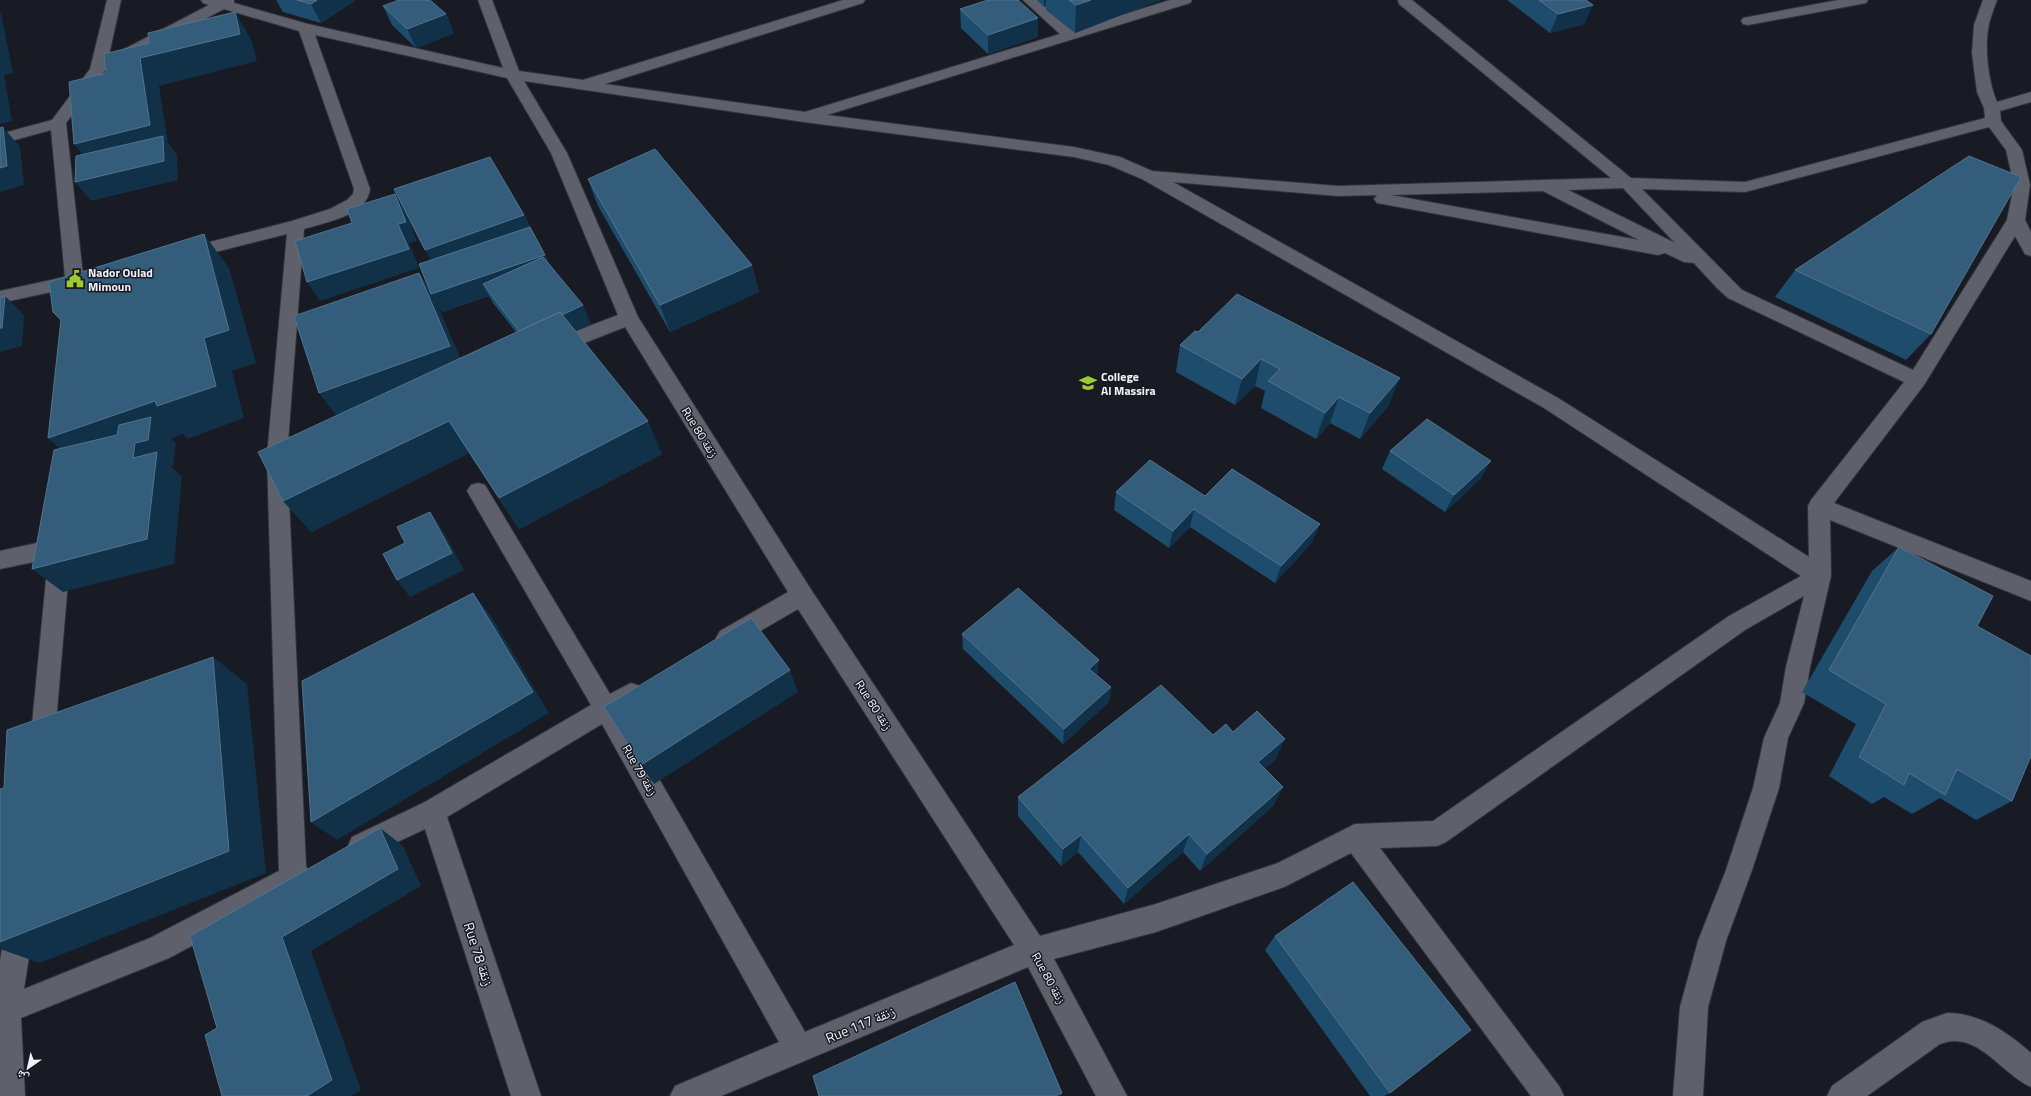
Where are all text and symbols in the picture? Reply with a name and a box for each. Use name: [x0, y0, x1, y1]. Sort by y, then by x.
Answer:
place label: Nador Oulad Mimoun: [88, 263, 153, 296]
public building icon: Nador Oulad Mimoun: [65, 269, 85, 289]
place label: College Al Massira: [1101, 367, 1156, 400]
school or university icon: College Al Massira: [1078, 373, 1098, 393]
street label: Rue 80 زنقة: [677, 403, 723, 461]
street label: Rue 80 زنقة: [851, 676, 898, 734]
street label: Rue 79 زنقة: [618, 741, 663, 800]
street label: Rue 78 زنقة: [459, 919, 499, 989]
street label: Rue 80 زنقة: [1027, 949, 1071, 1008]
street label: Rue 117 زنقة: [822, 1000, 898, 1048]
north arrow: [8, 1048, 48, 1088]
text: ش: [13, 1066, 32, 1086]

